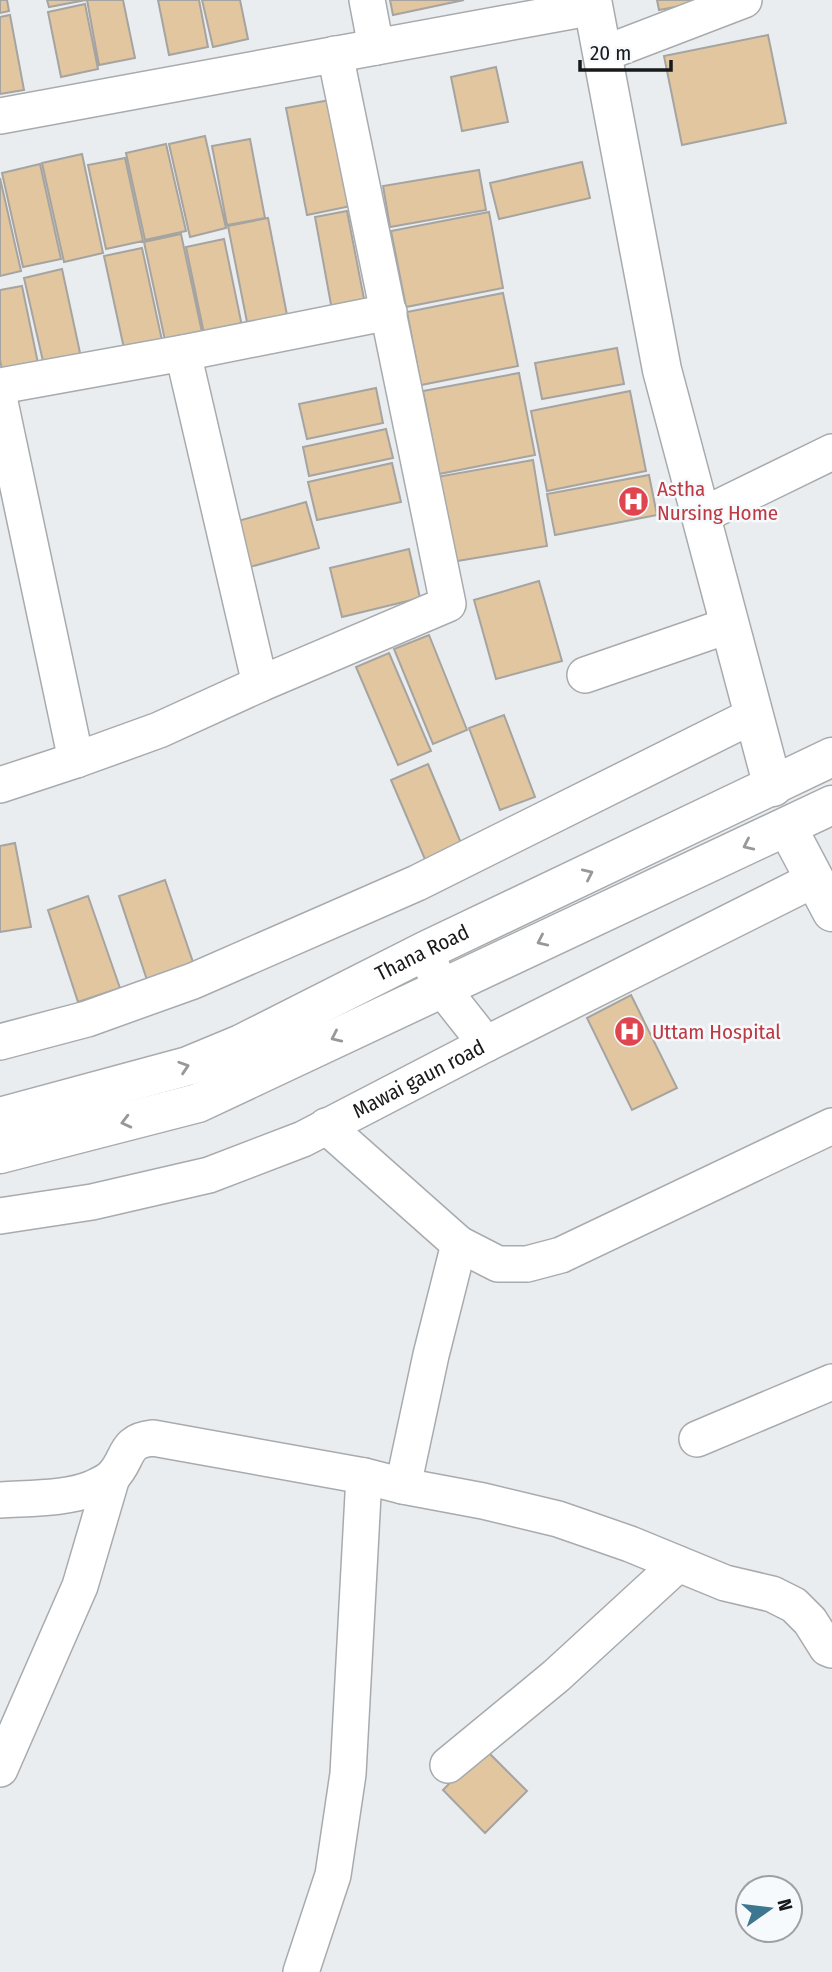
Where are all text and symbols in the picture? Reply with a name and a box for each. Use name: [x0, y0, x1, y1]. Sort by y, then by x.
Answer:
scale bar: [580, 28, 671, 72]
text: 20 m: [590, 40, 631, 66]
place label: Astha Nursing Home: [657, 476, 778, 526]
hospital icon: Astha Nursing Home: [617, 484, 651, 518]
one-way arrow: [743, 837, 756, 851]
one-way arrow: [581, 868, 593, 882]
street label: Thana Road: [371, 919, 473, 987]
one-way arrow: [537, 933, 549, 947]
hospital icon: Uttam Hospital: [612, 1015, 646, 1049]
place label: Uttam Hospital: [652, 1019, 781, 1045]
one-way arrow: [331, 1029, 343, 1043]
street label: Mawai gaun road: [348, 1034, 489, 1124]
one-way arrow: [178, 1060, 190, 1075]
one-way arrow: [120, 1114, 132, 1128]
north arrow: [734, 1874, 804, 1944]
text: N: [772, 1897, 798, 1913]

